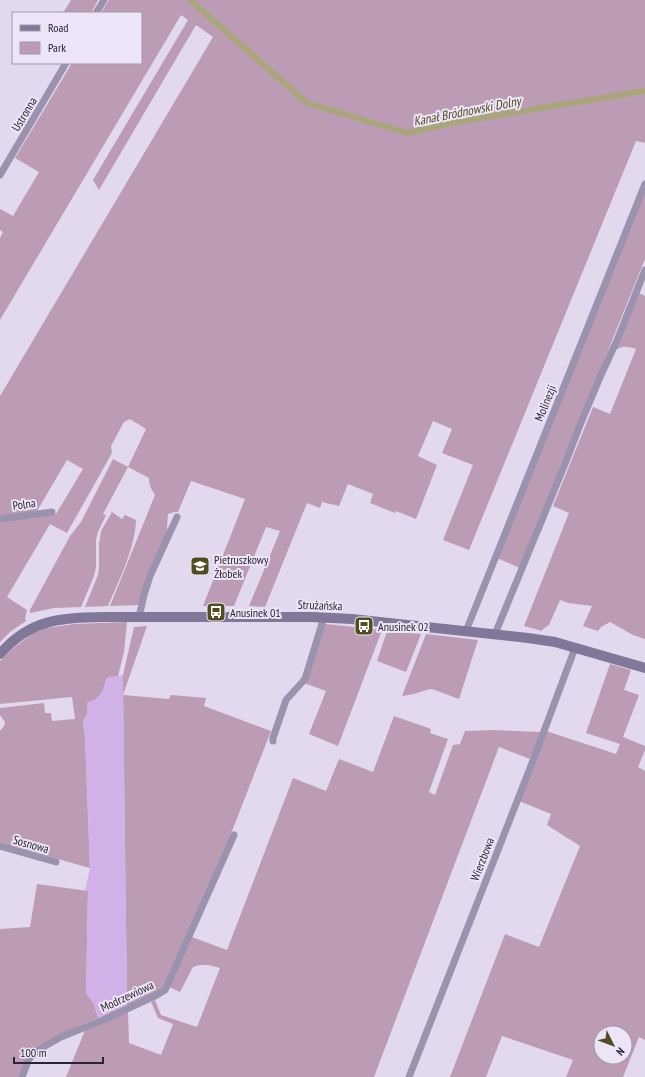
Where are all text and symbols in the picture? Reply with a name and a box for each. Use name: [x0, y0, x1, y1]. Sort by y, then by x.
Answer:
legend: [12, 12, 142, 64]
text: Road: [48, 20, 68, 35]
text: Park: [48, 40, 66, 55]
water label: Kanał Bródnowski Dolny: [412, 92, 524, 130]
street label: Ustronna: [8, 94, 40, 134]
street label: Molinezji: [531, 383, 559, 423]
street label: Polna: [12, 495, 37, 513]
place label: Pietruszkowy Żłobek: [214, 552, 269, 581]
school or university icon: Pietruszkowy Żłobek: [189, 555, 211, 577]
street label: Strużańska: [297, 597, 343, 613]
bus stop icon: Anusinek 01: [205, 601, 227, 623]
place label: Anusinek 01: [230, 605, 281, 620]
bus stop icon: Anusinek 02: [353, 615, 375, 637]
place label: Anusinek 02: [378, 619, 429, 634]
street label: Sosnowa: [11, 832, 51, 856]
street label: Wierzbowa: [467, 835, 497, 883]
street label: Modrzewiowa: [98, 977, 156, 1015]
north arrow: [593, 1025, 633, 1065]
scale bar: [14, 1039, 103, 1065]
text: 100 m: [20, 1045, 47, 1060]
text: N: [613, 1045, 628, 1059]

